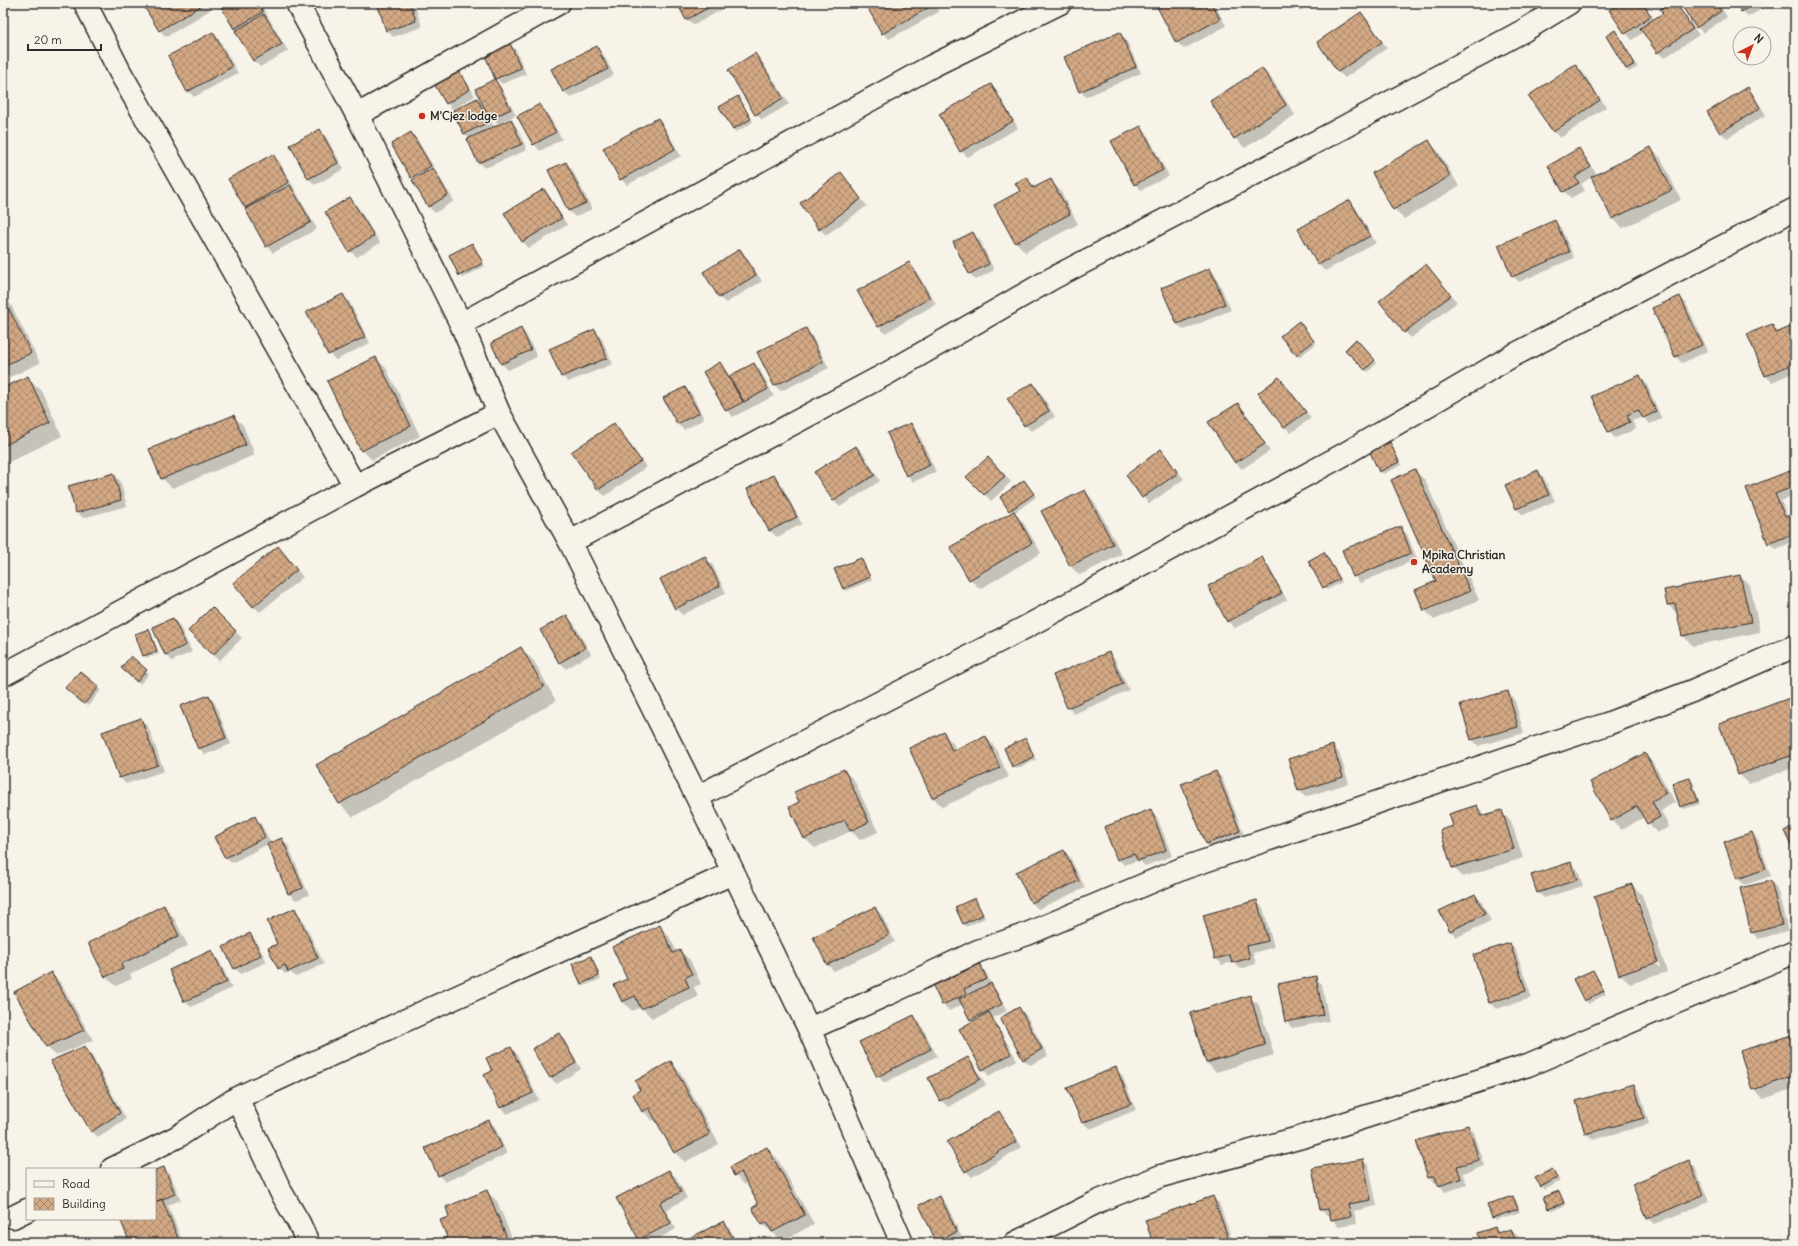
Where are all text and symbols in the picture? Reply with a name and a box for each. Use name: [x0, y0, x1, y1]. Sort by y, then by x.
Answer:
scale bar: [28, 26, 101, 52]
north arrow: [1732, 26, 1772, 66]
text: N: [1751, 31, 1766, 46]
text: 20 m: [34, 32, 62, 47]
place label: M'Cjez lodge: [430, 108, 498, 124]
marker: M'Cjez lodge: [417, 111, 427, 121]
place label: Mpika Christian Academy: [1422, 547, 1505, 577]
marker: Mpika Christian Academy: [1409, 557, 1419, 567]
legend: [26, 1168, 156, 1220]
text: Road: [62, 1176, 90, 1191]
text: Building: [62, 1196, 106, 1211]

